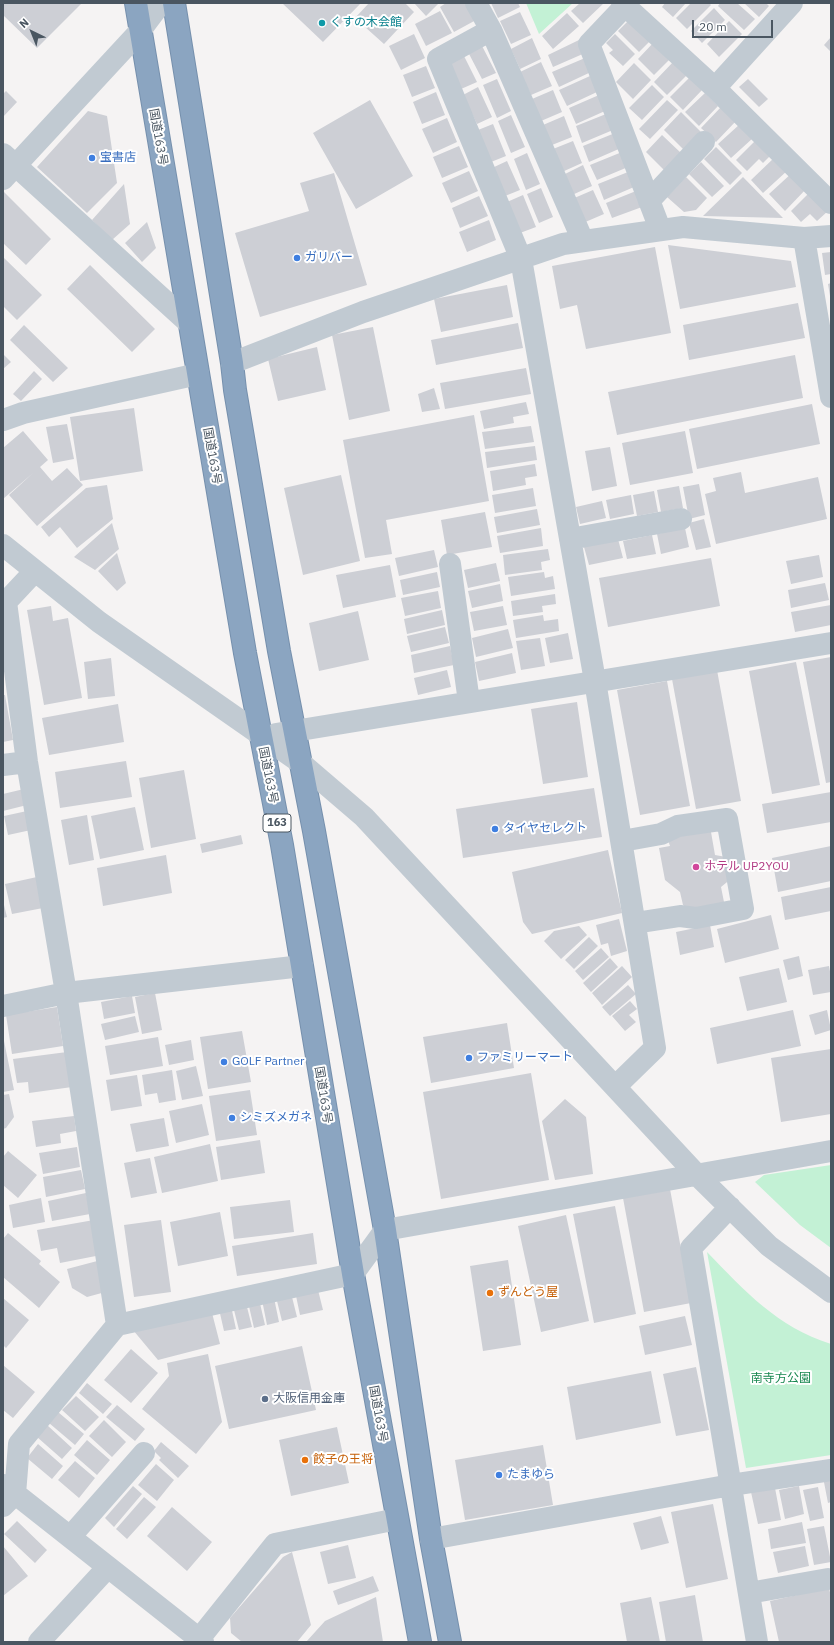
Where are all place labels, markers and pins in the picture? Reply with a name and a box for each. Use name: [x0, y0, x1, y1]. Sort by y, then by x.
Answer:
place label: くすの木会館: [330, 16, 402, 30]
marker: くすの木会館: [317, 18, 327, 28]
place label: 宝書店: [100, 151, 136, 165]
marker: 宝書店: [87, 153, 97, 163]
place label: ガリバー: [305, 251, 353, 265]
marker: ガリバー: [292, 253, 302, 263]
place label: タイヤセレクト: [503, 822, 587, 836]
marker: タイヤセレクト: [490, 824, 500, 834]
place label: ホテル UP2YOU: [704, 860, 789, 874]
marker: ホテル UP2YOU: [691, 862, 701, 872]
place label: ファミリーマート: [477, 1051, 573, 1065]
marker: ファミリーマート: [464, 1053, 474, 1063]
place label: GOLF Partner: [232, 1055, 304, 1069]
marker: GOLF Partner: [219, 1057, 229, 1067]
place label: シミズメガネ: [240, 1111, 312, 1125]
marker: シミズメガネ: [227, 1113, 237, 1123]
place label: ずんどう屋: [498, 1286, 558, 1300]
marker: ずんどう屋: [485, 1288, 495, 1298]
place label: 大阪信用金庫: [273, 1392, 345, 1406]
marker: 大阪信用金庫: [260, 1394, 270, 1404]
place label: 餃子の王将: [313, 1453, 373, 1467]
marker: 餃子の王将: [300, 1455, 310, 1465]
place label: たまゆら: [507, 1468, 555, 1482]
marker: たまゆら: [494, 1470, 504, 1480]

